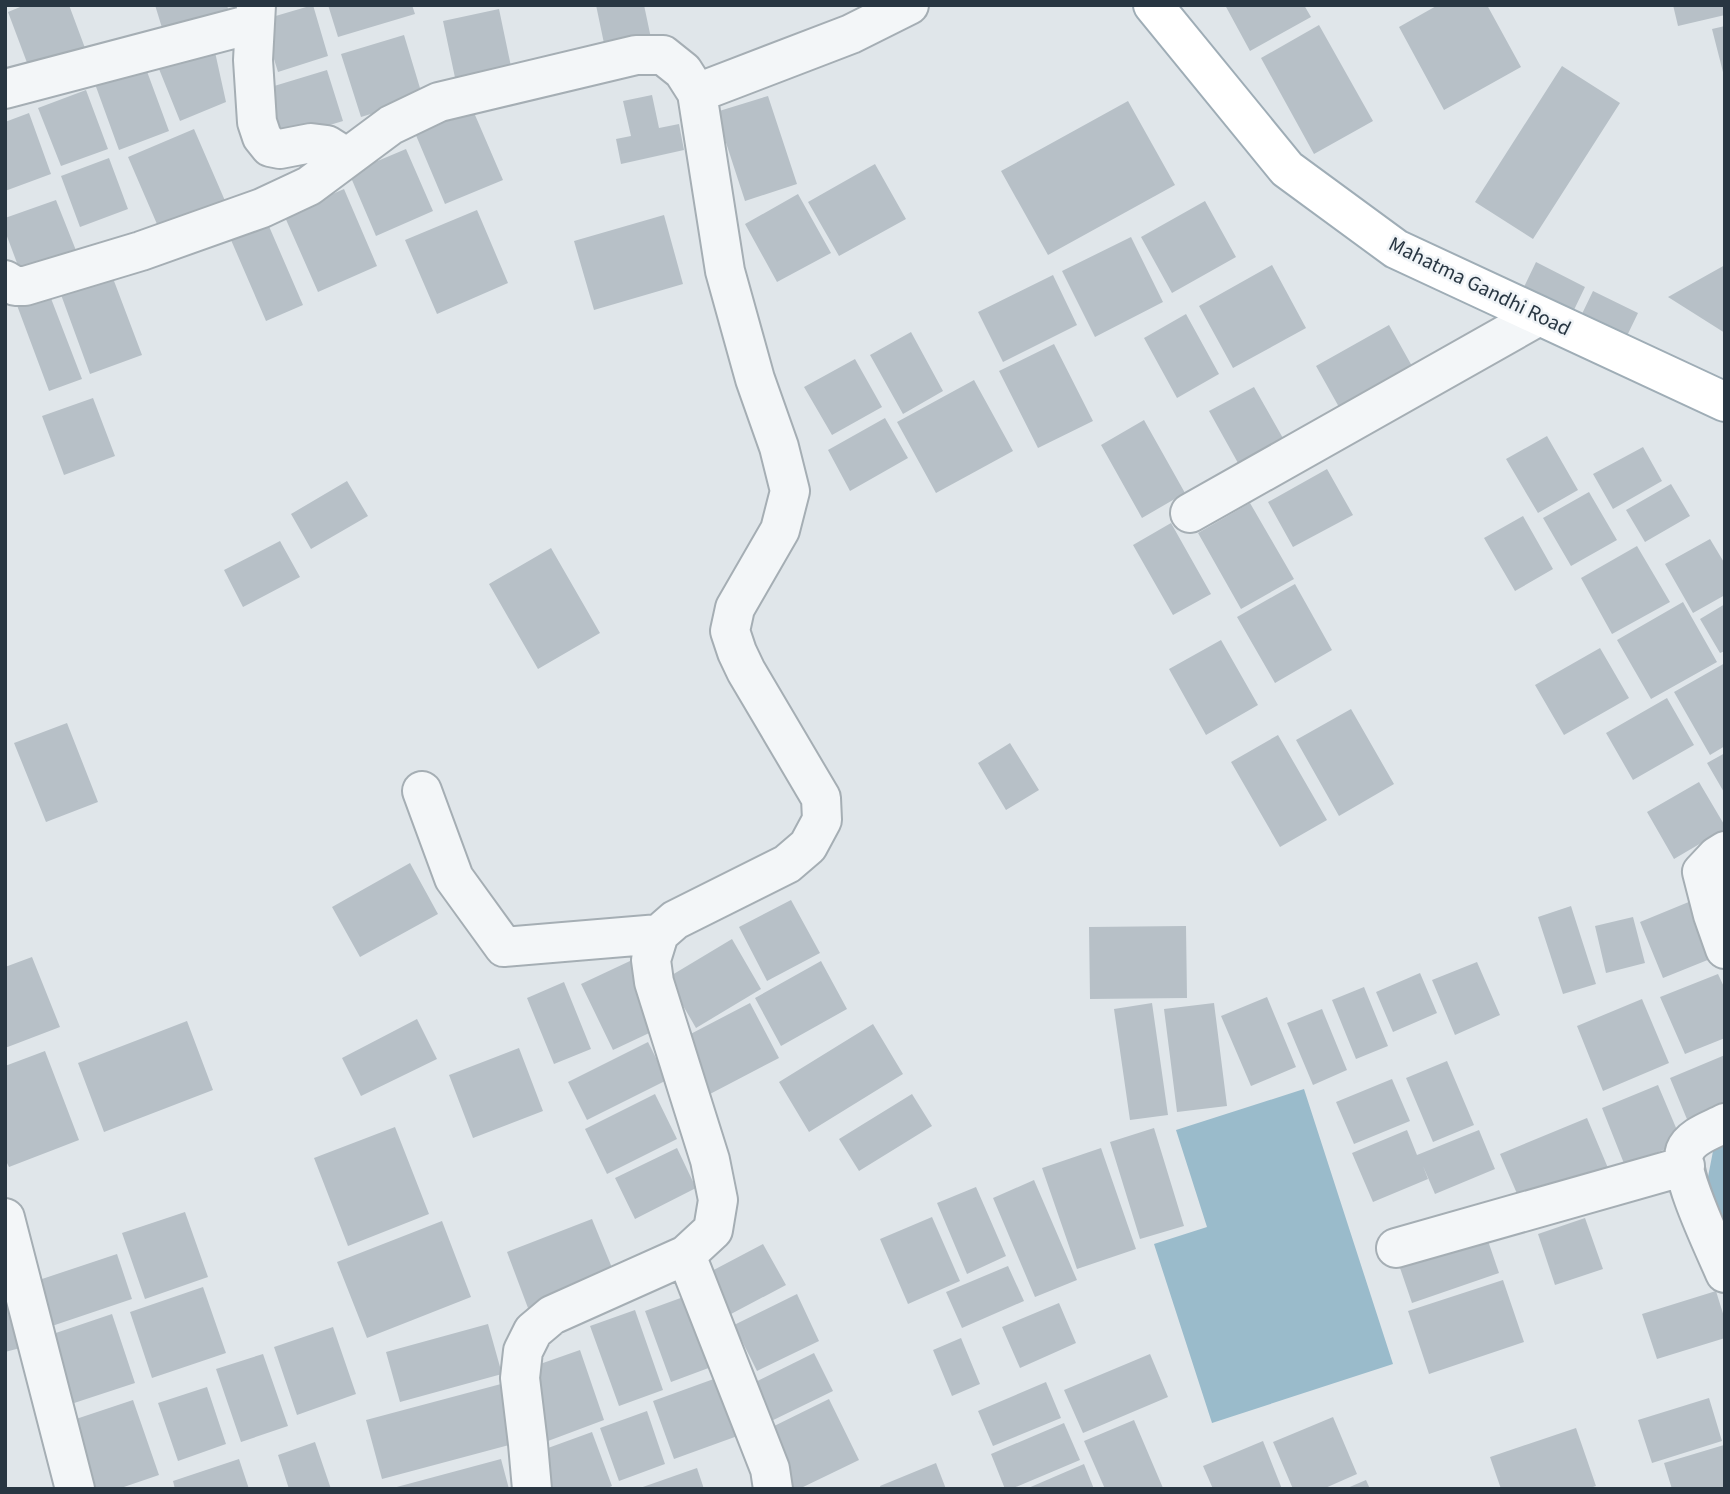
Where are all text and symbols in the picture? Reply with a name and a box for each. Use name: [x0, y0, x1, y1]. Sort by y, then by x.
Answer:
street label: Mahatma Gandhi Road: [1384, 229, 1576, 343]

